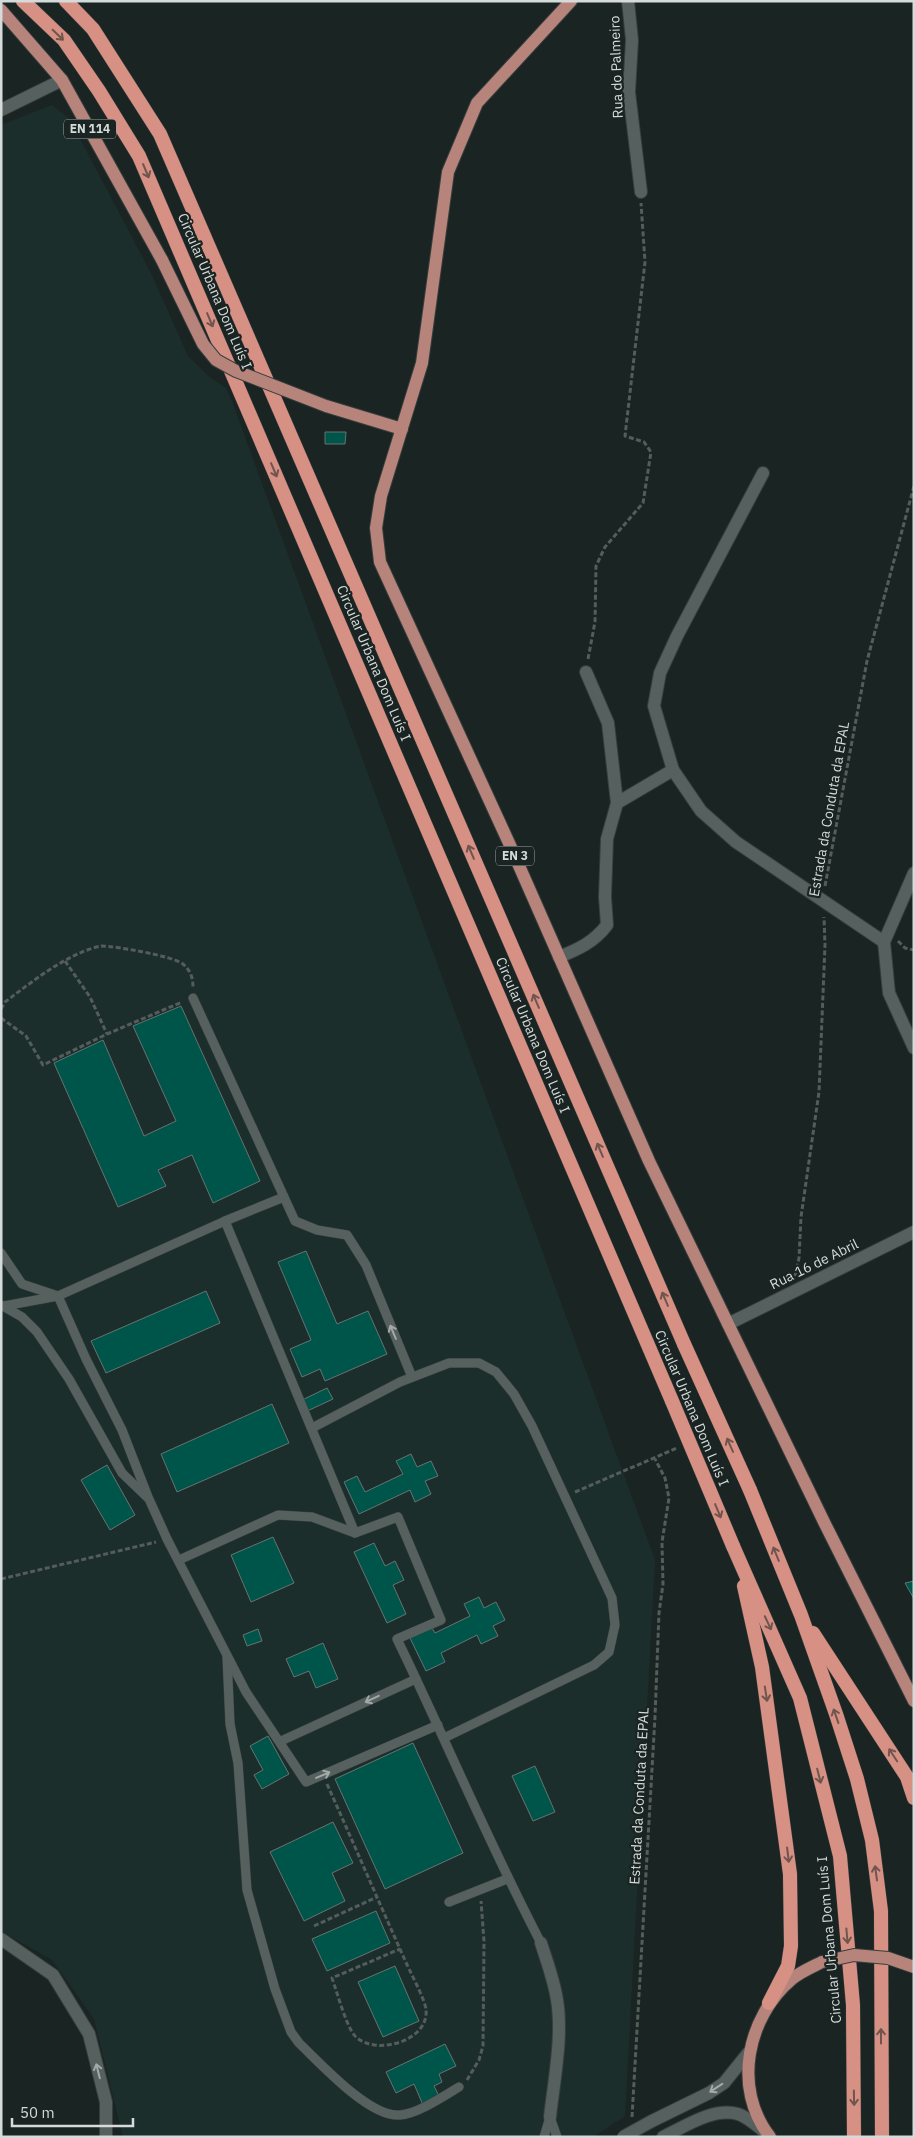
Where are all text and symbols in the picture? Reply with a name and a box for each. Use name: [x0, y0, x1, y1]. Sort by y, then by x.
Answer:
street label: Rua do Palmeiro: [605, 15, 627, 119]
one-way arrow: [52, 29, 64, 41]
road number: EN 114: [64, 120, 116, 138]
one-way arrow: [141, 163, 151, 178]
street label: Circular Urbana Dom Luís I: [174, 210, 256, 372]
one-way arrow: [205, 312, 215, 327]
one-way arrow: [269, 462, 279, 477]
street label: Circular Urbana Dom Luís I: [333, 582, 415, 744]
street label: Estrada da Conduta da EPAL: [805, 720, 853, 898]
one-way arrow: [466, 845, 475, 860]
road number: EN 3: [496, 846, 534, 866]
street label: Circular Urbana Dom Luís I: [492, 954, 574, 1116]
one-way arrow: [530, 994, 540, 1009]
one-way arrow: [595, 1143, 605, 1158]
street label: Rua 16 de Abril: [767, 1235, 861, 1293]
one-way arrow: [660, 1292, 670, 1307]
one-way arrow: [388, 1325, 398, 1340]
street label: Circular Urbana Dom Luís I: [651, 1327, 733, 1489]
one-way arrow: [725, 1438, 735, 1453]
one-way arrow: [714, 1503, 724, 1518]
one-way arrow: [771, 1547, 780, 1562]
one-way arrow: [764, 1615, 773, 1630]
one-way arrow: [761, 1686, 771, 1702]
one-way arrow: [365, 1695, 380, 1705]
street label: Estrada da Conduta da EPAL: [625, 1707, 653, 1885]
one-way arrow: [831, 1708, 841, 1724]
one-way arrow: [887, 1748, 897, 1762]
one-way arrow: [815, 1768, 825, 1784]
one-way arrow: [315, 1769, 330, 1779]
one-way arrow: [783, 1847, 793, 1863]
street label: Circular Urbana Dom Luís I: [813, 1856, 845, 2024]
one-way arrow: [871, 1866, 881, 1882]
one-way arrow: [842, 1928, 851, 1944]
one-way arrow: [877, 2028, 886, 2044]
one-way arrow: [93, 2064, 102, 2080]
one-way arrow: [709, 2082, 723, 2093]
one-way arrow: [849, 2090, 858, 2106]
scale bar: [12, 2096, 134, 2128]
text: 50 m: [20, 2103, 55, 2122]

